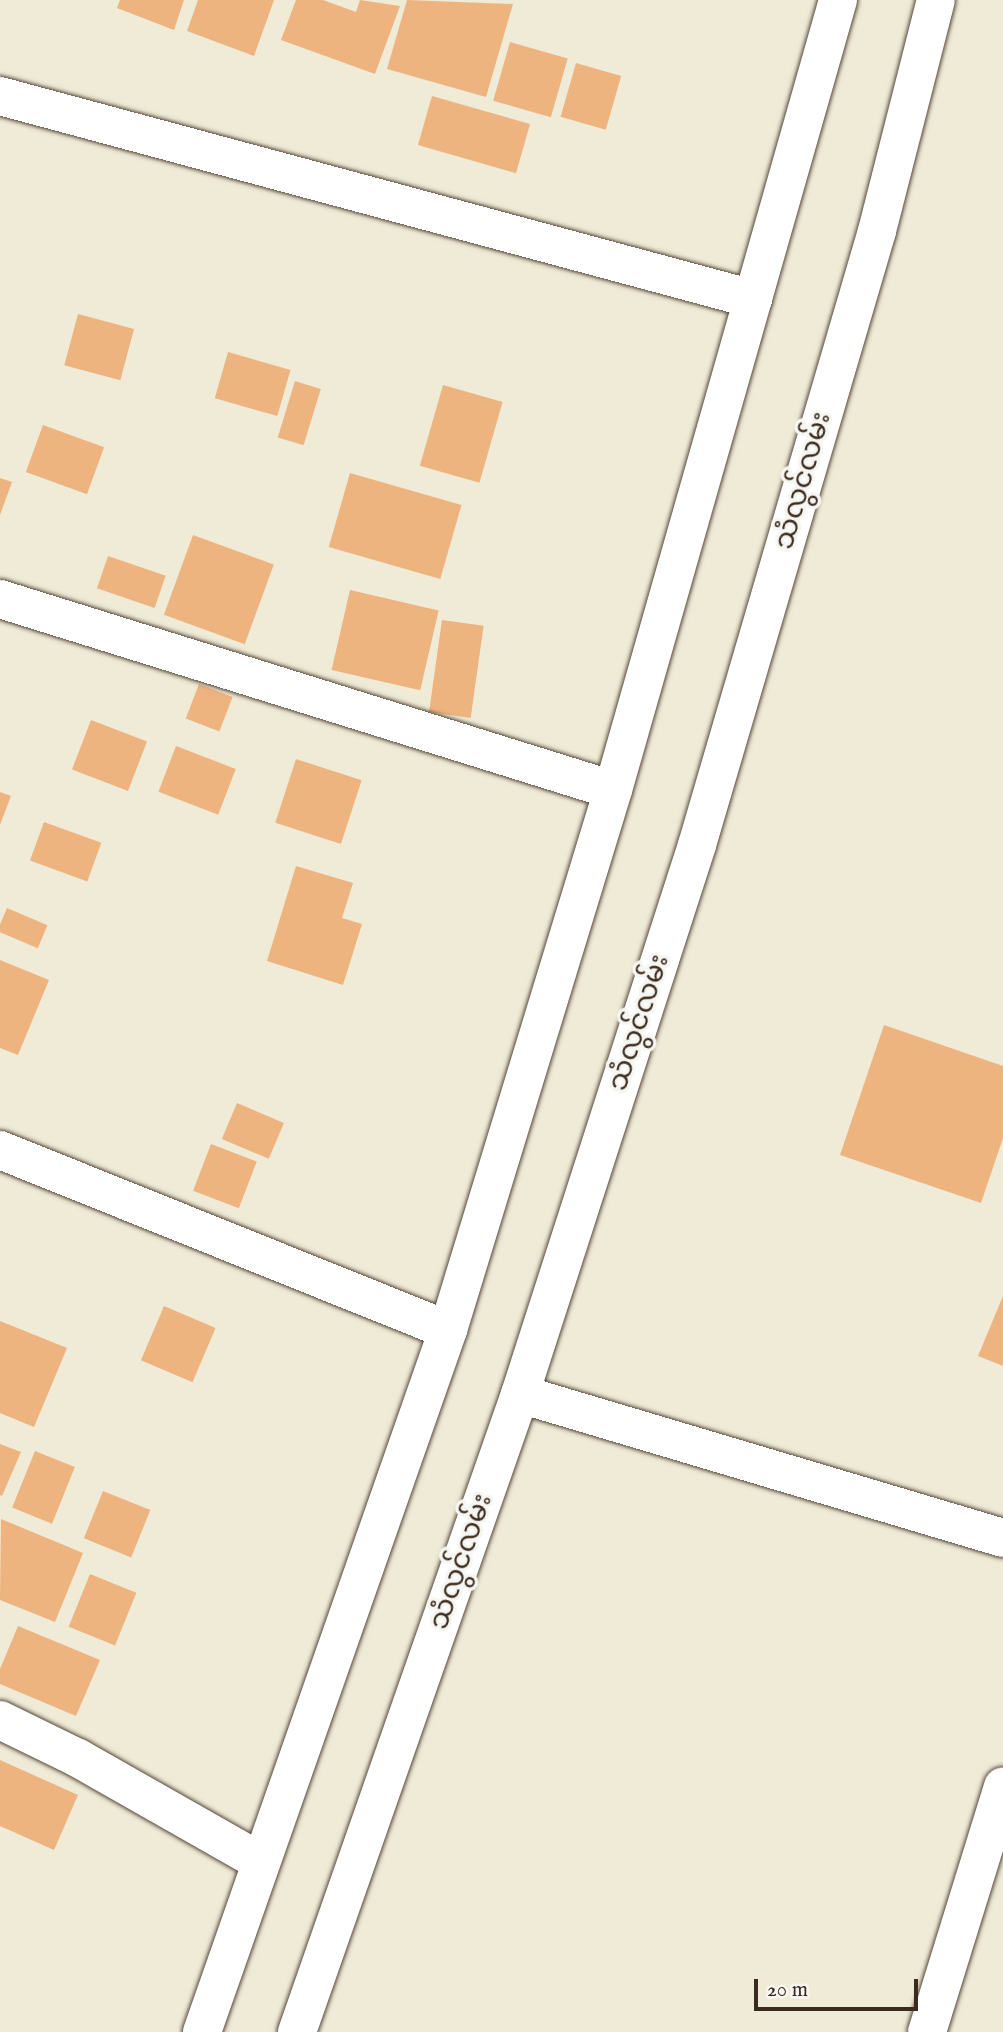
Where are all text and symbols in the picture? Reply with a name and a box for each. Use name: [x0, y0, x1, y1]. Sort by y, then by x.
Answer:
street label: သံလွင်လမ်း: [768, 408, 840, 554]
street label: သံလွင်လမ်း: [602, 951, 678, 1095]
street label: သံလွင်လမ်း: [423, 1490, 501, 1634]
scale bar: [758, 1966, 922, 2010]
text: 20 m: [767, 1977, 808, 2004]

